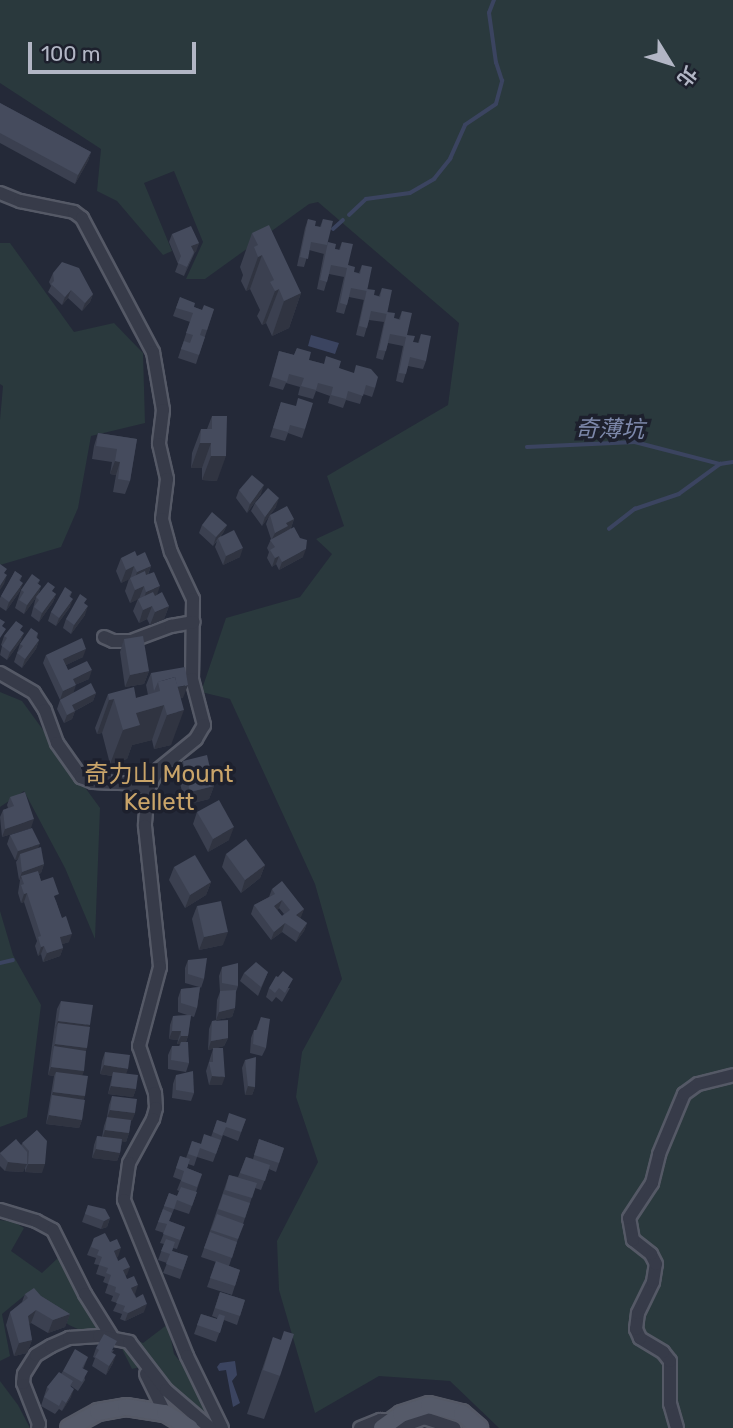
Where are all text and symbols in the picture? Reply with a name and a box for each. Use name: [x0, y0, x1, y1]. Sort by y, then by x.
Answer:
scale bar: [32, 28, 200, 72]
north arrow: [635, 28, 705, 98]
text: 100 m: [41, 41, 100, 66]
text: 北: [672, 62, 702, 91]
water label: 奇薄坑: [575, 415, 645, 443]
district label: 奇力山 Mount Kellett: [85, 761, 233, 817]

